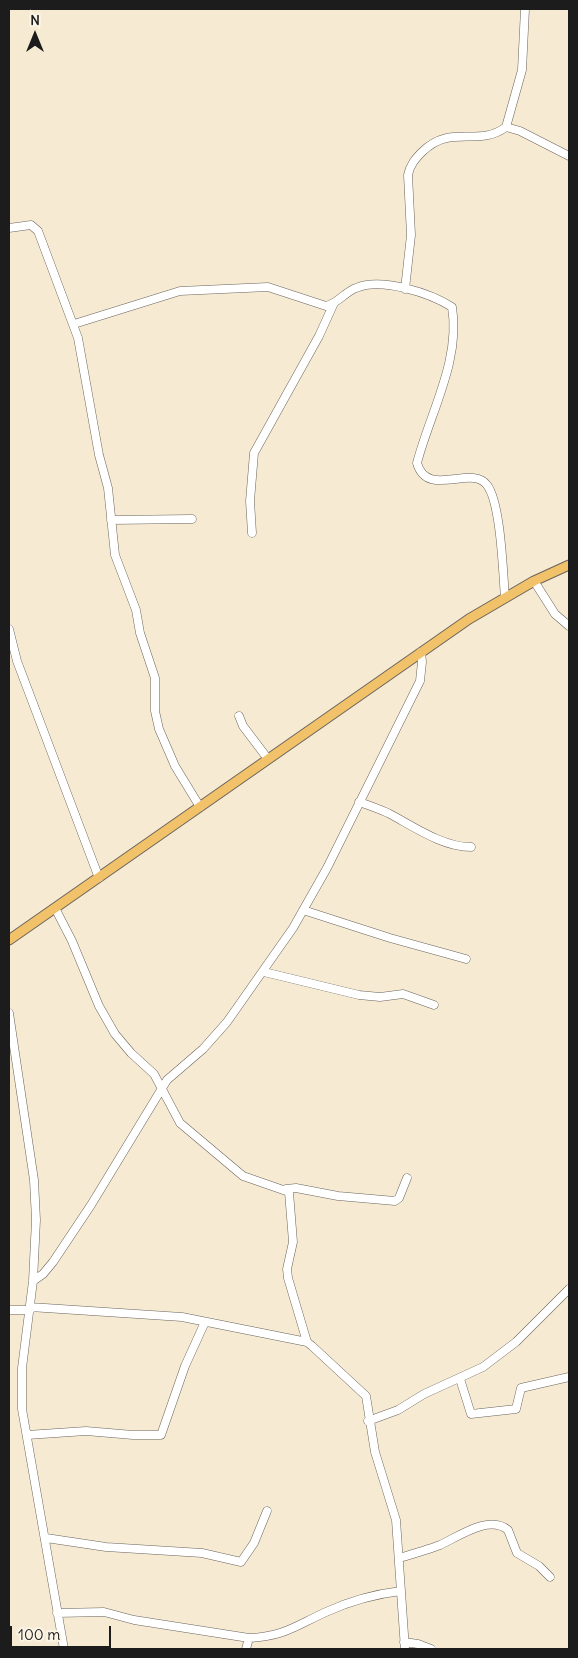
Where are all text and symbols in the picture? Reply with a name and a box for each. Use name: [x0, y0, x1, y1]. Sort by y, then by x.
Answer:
north arrow: [10, 10, 60, 60]
text: N: [30, 11, 40, 29]
scale bar: [12, 1616, 114, 1648]
text: 100 m: [18, 1625, 60, 1644]

